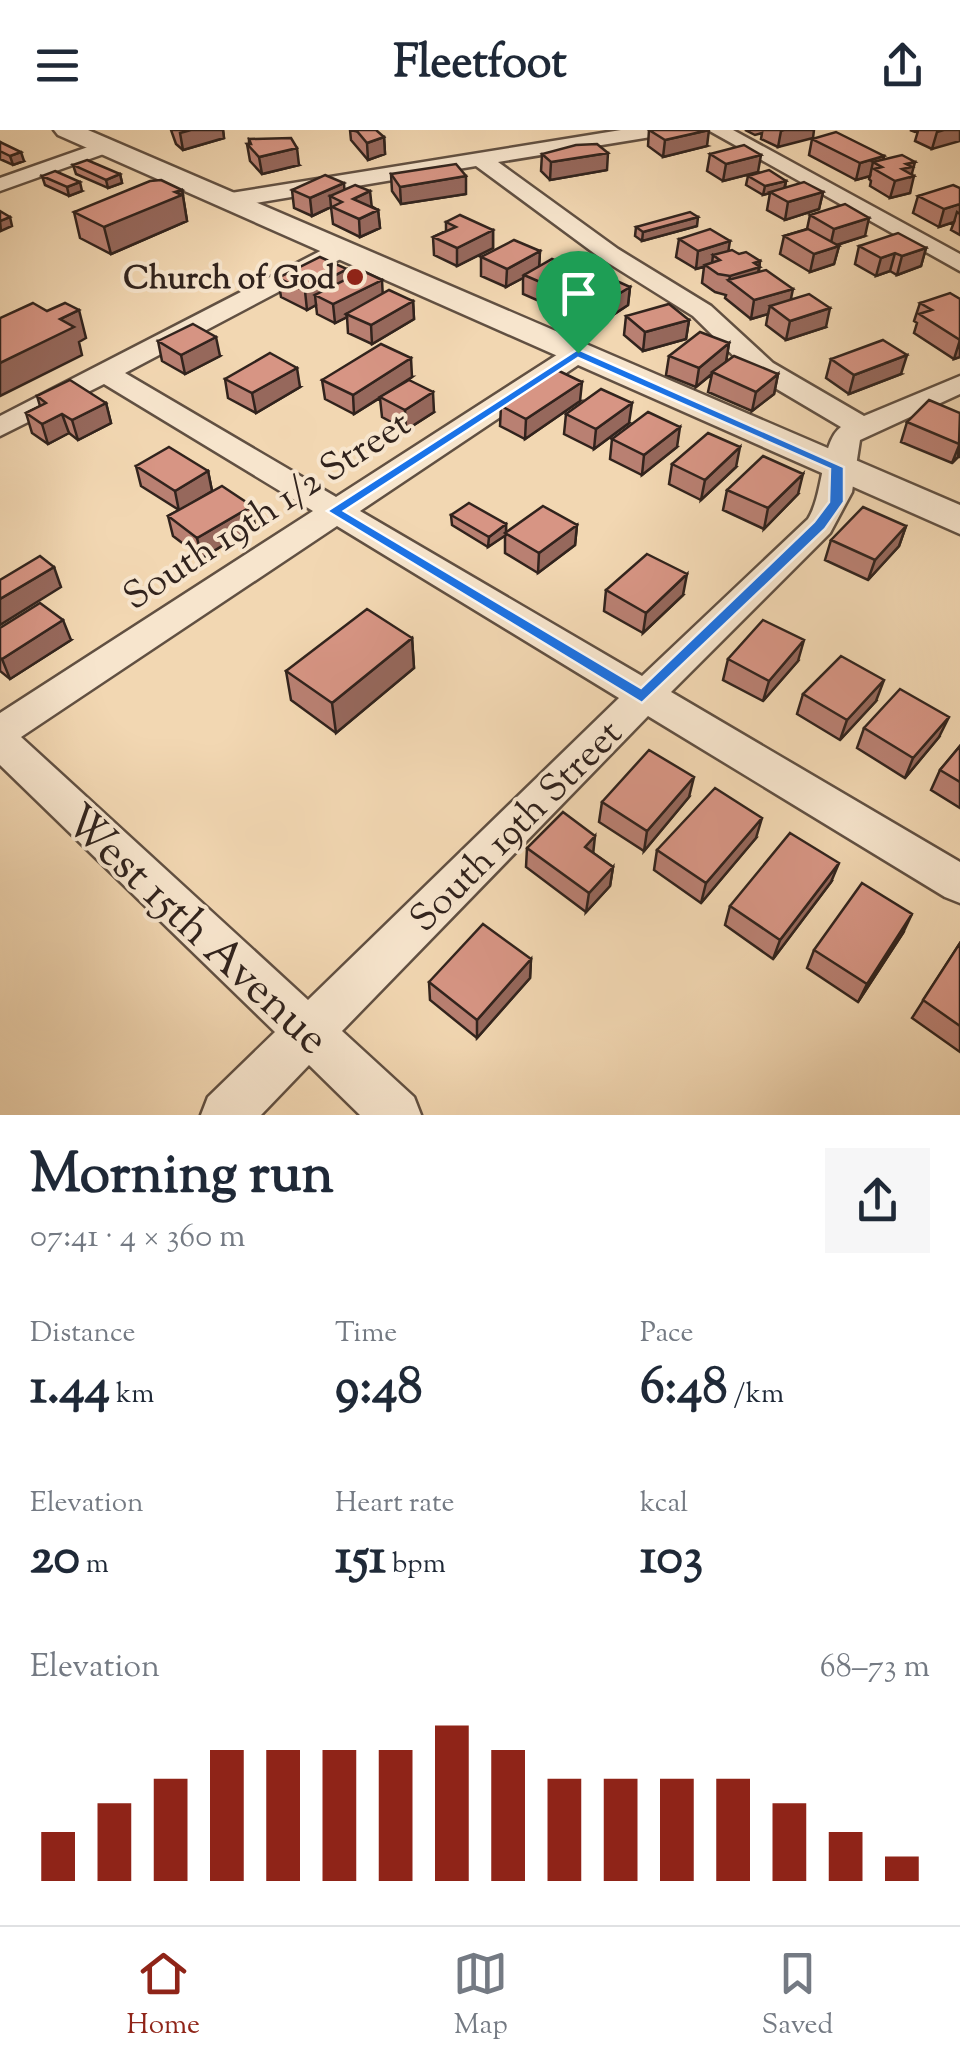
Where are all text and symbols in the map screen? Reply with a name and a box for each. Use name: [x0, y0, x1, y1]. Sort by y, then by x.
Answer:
text: Fleetfoot: [393, 33, 567, 98]
icon: menu: [30, 38, 85, 93]
icon: share: [875, 38, 930, 93]
pin: [536, 251, 621, 354]
place label: Church of God: [123, 257, 335, 303]
marker: Church of God: [344, 266, 366, 288]
icon: arrive: [551, 266, 606, 321]
street label: South 19th 1/2 Street: [114, 399, 422, 626]
street label: South 19th Street: [399, 709, 636, 946]
street label: West 15th Avenue: [47, 792, 341, 1072]
text: Morning run: [30, 1138, 334, 1217]
button: share: [825, 1148, 930, 1253]
text: 07:41 · 4 × 360 m: [30, 1215, 245, 1261]
text: Distance: [30, 1314, 136, 1354]
text: Time: [335, 1314, 397, 1354]
text: Pace: [640, 1314, 694, 1354]
text: 1.44: [30, 1354, 110, 1426]
text: 9:48: [335, 1354, 423, 1426]
text: 6:48: [640, 1354, 728, 1426]
text: km: [110, 1375, 154, 1415]
text: /km: [728, 1375, 784, 1415]
text: Elevation: [30, 1484, 144, 1524]
text: Heart rate: [335, 1484, 455, 1524]
text: kcal: [640, 1484, 688, 1524]
text: 20: [30, 1524, 80, 1596]
text: 151: [335, 1524, 386, 1596]
text: 103: [640, 1524, 703, 1596]
text: m: [80, 1545, 109, 1585]
text: bpm: [386, 1545, 446, 1585]
text: Elevation: [30, 1645, 160, 1691]
text: 68–73 m: [820, 1645, 930, 1691]
tab: Home: [127, 1946, 200, 2046]
tab: Map: [453, 1946, 508, 2046]
tab: Saved: [761, 1946, 833, 2046]

